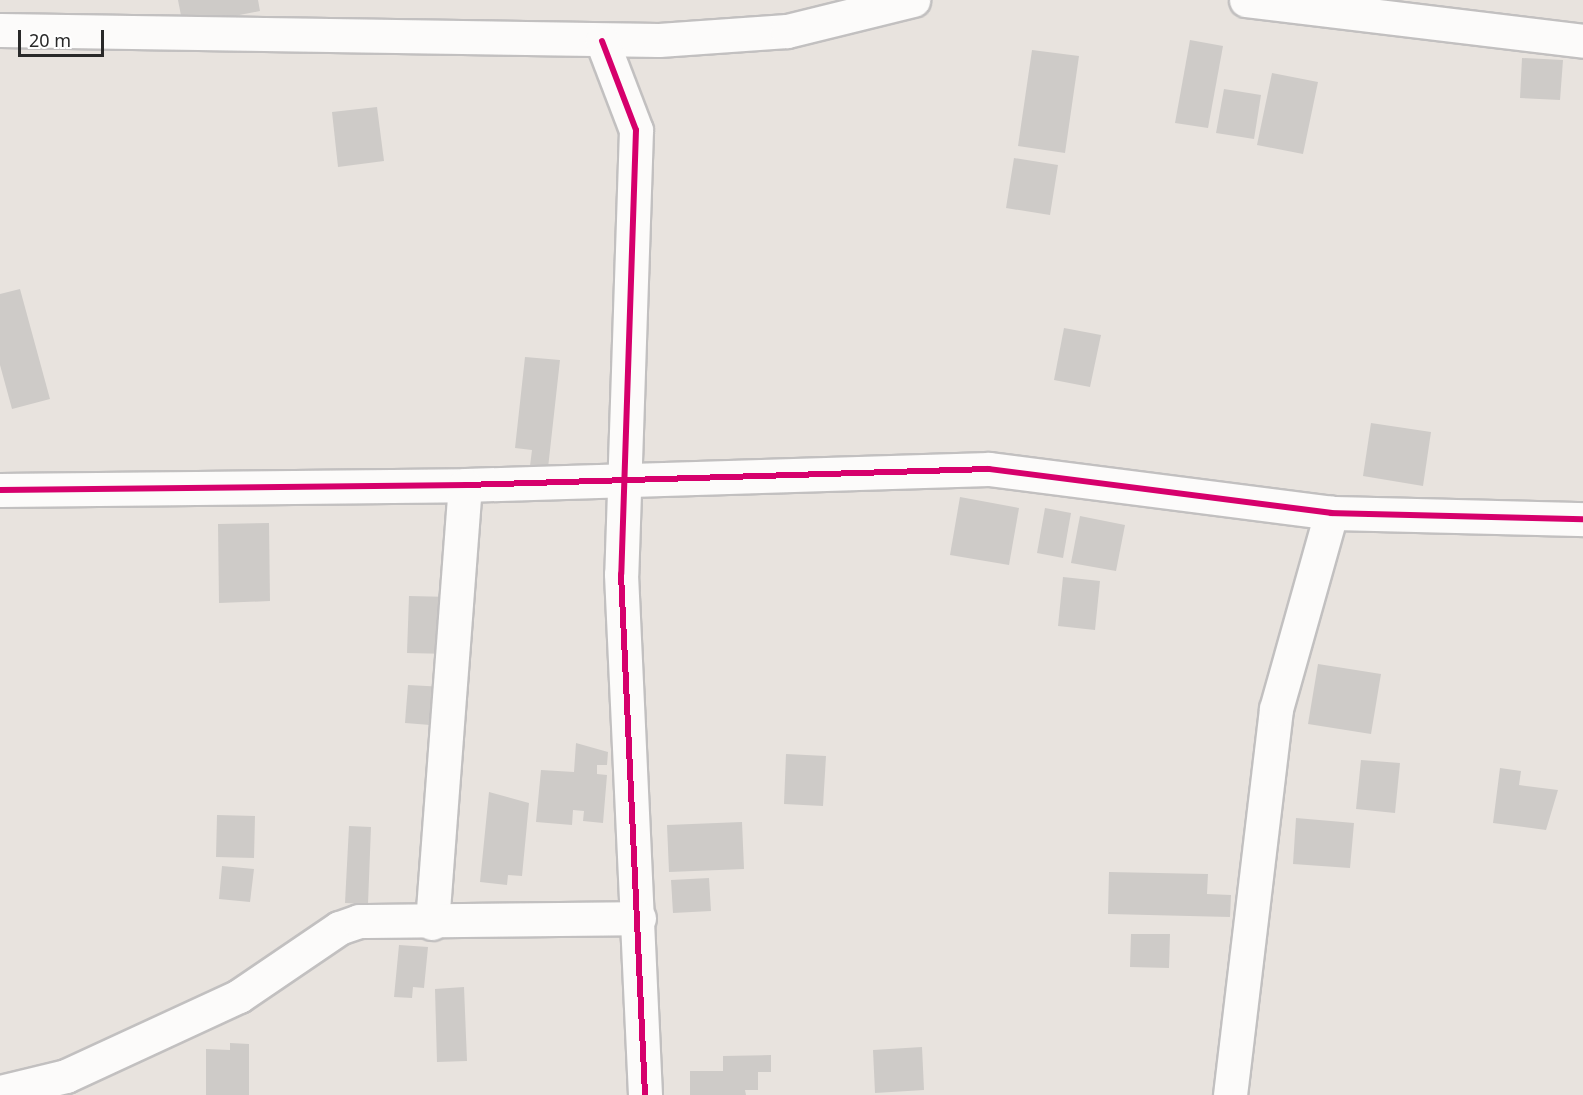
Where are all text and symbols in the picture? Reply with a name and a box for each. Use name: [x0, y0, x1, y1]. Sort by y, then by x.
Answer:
scale bar: [21, 18, 106, 56]
text: 20 m: [29, 28, 71, 52]

